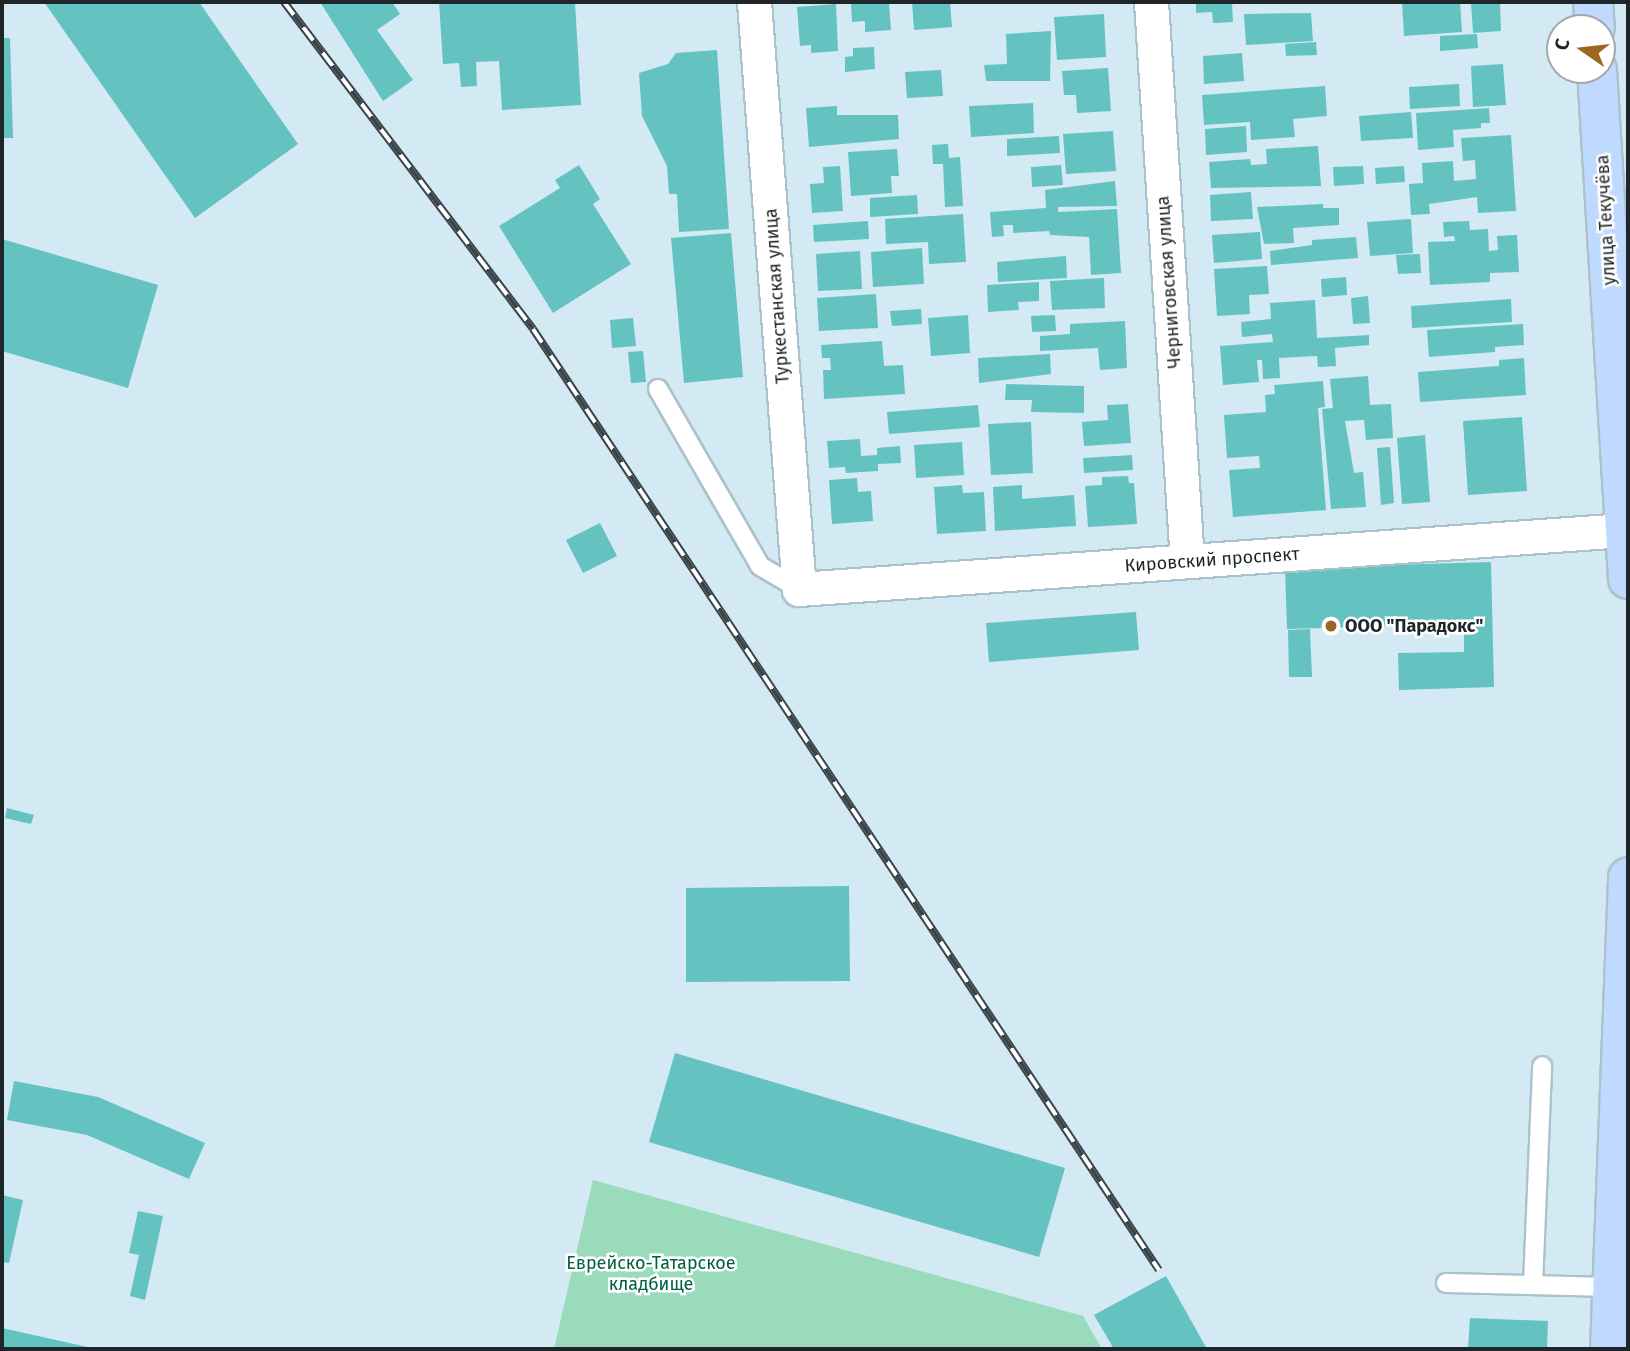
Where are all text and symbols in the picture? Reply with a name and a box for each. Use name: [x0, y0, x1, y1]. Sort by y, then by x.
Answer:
north arrow: [1546, 14, 1616, 84]
text: С: [1550, 36, 1575, 52]
street label: улица Текучёва: [1592, 154, 1620, 286]
street label: Черниговская улица: [1152, 195, 1186, 369]
street label: Туркестанская улица: [760, 208, 794, 384]
street label: Кировский проспект: [1124, 543, 1300, 577]
place label: ООО "Парадокс": [1345, 615, 1483, 637]
marker: ООО "Парадокс": [1323, 618, 1339, 634]
park label: Еврейско-Татарское кладбище: [566, 1253, 736, 1296]

